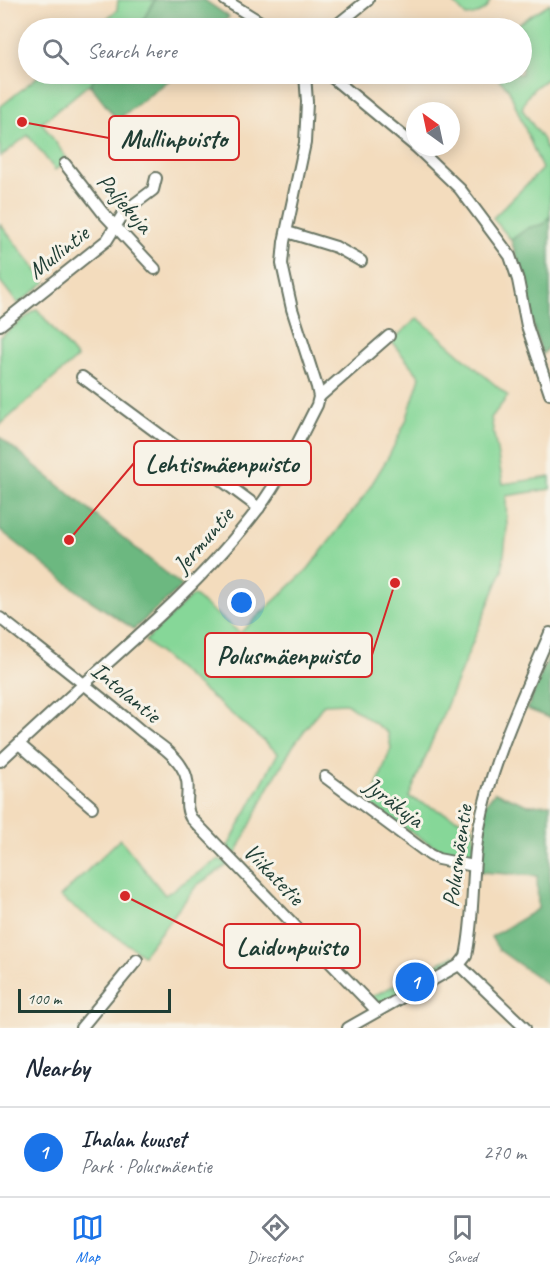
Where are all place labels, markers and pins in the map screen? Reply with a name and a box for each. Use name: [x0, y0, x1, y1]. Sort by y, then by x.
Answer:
callout: Mullinpuisto: [109, 116, 239, 160]
callout: Lehtismäenpuisto: [134, 441, 311, 485]
callout: Polusmäenpuisto: [205, 633, 372, 677]
callout: Laidunpuisto: [224, 924, 360, 968]
pin: 1: [396, 960, 434, 1004]

